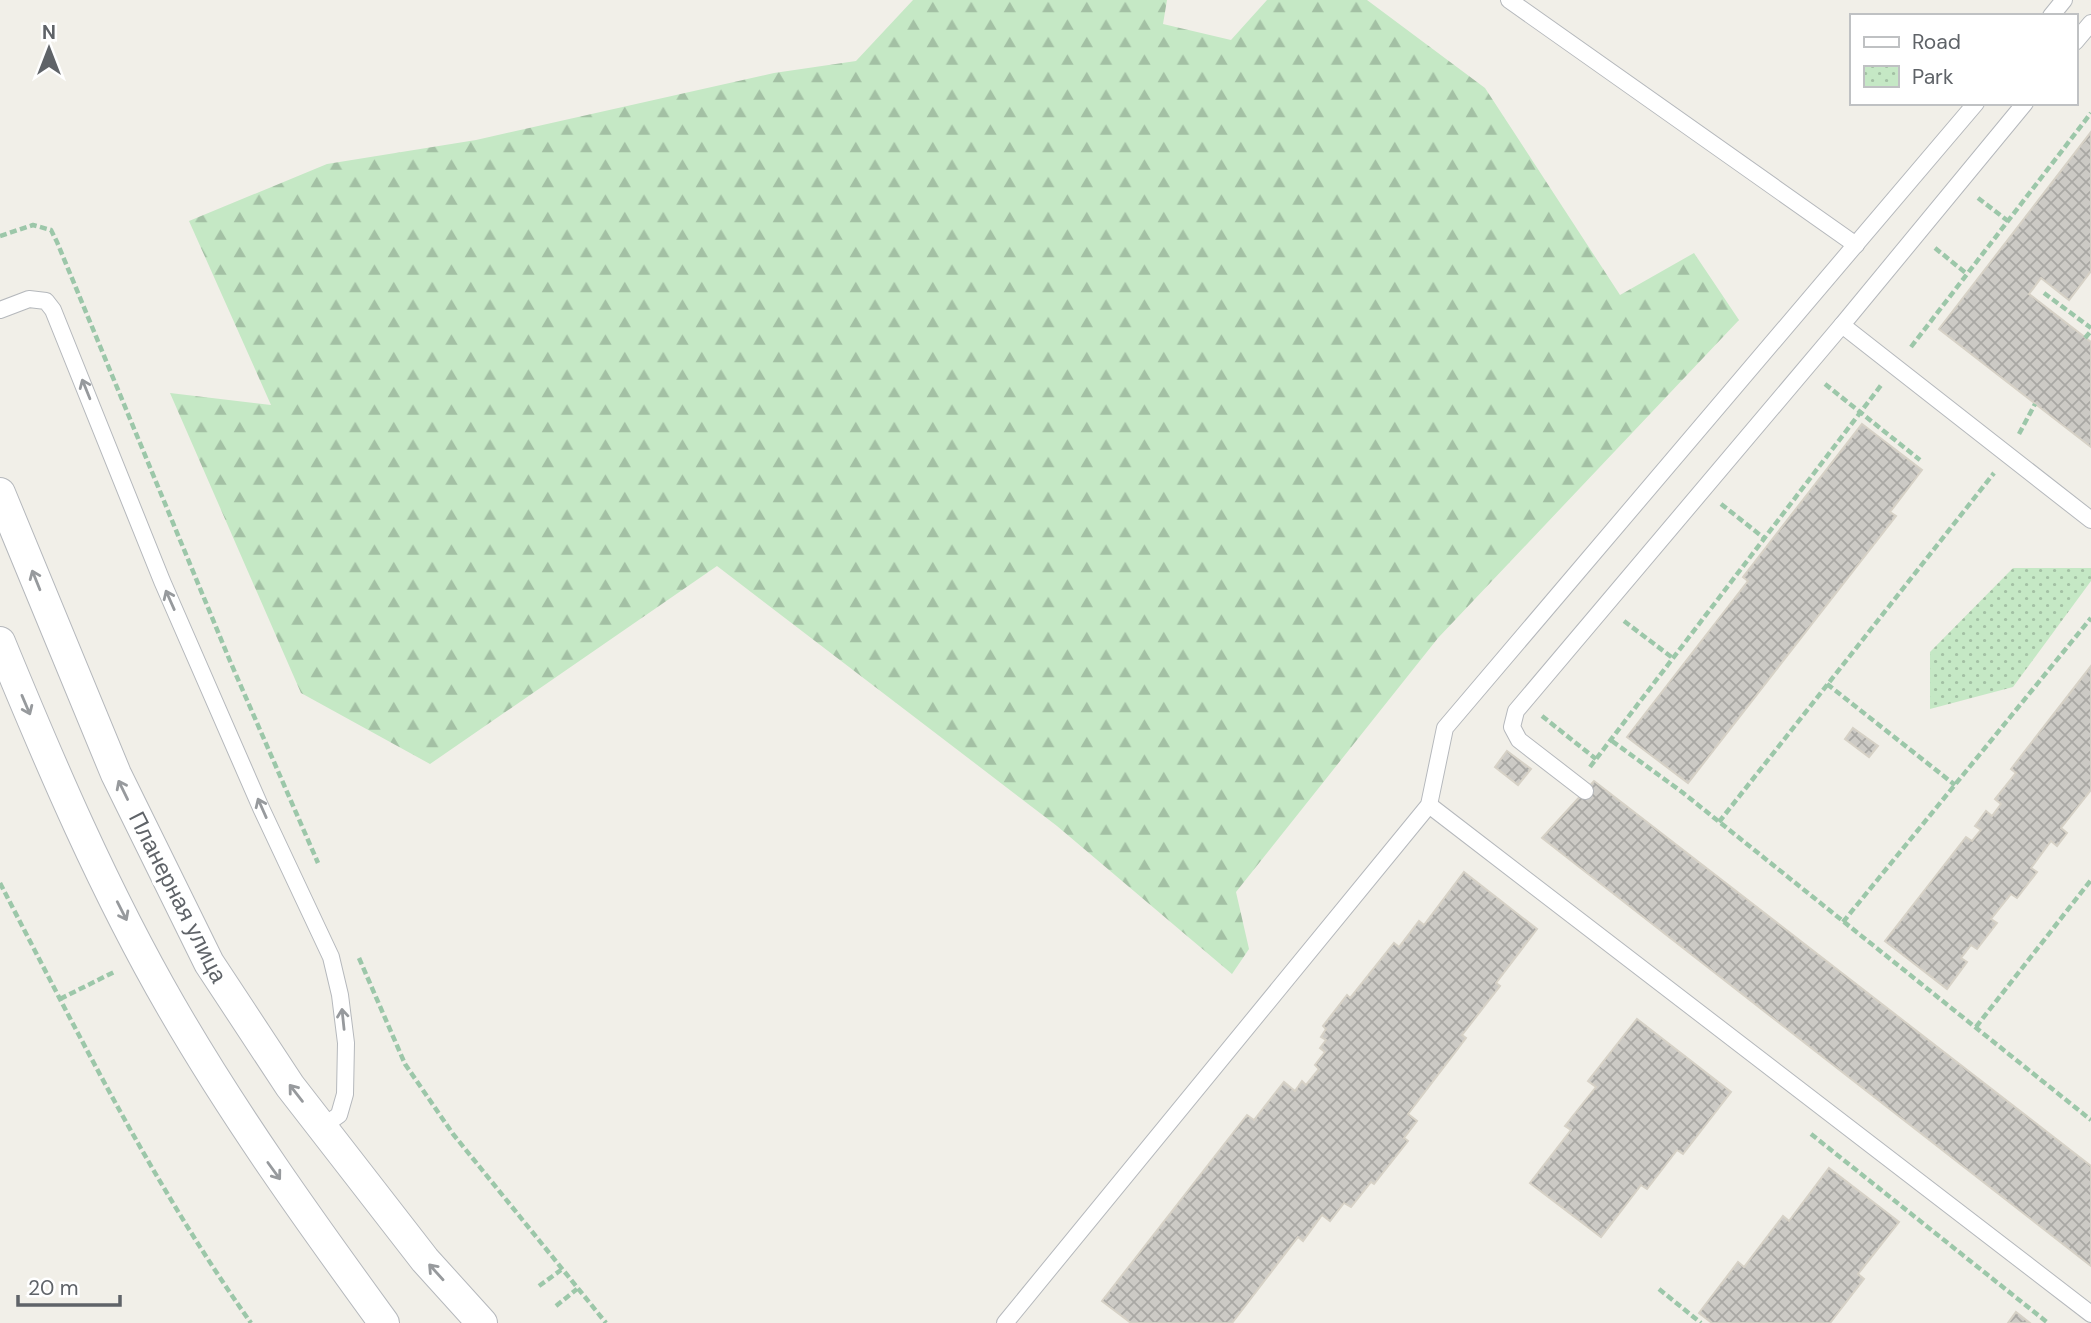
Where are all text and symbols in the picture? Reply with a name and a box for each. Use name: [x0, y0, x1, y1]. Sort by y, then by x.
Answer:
north arrow: [14, 14, 84, 84]
legend: [1850, 14, 2077, 105]
text: N: [42, 20, 56, 45]
text: Road: [1912, 28, 1961, 56]
text: Park: [1912, 63, 1954, 91]
one-way arrow: [78, 378, 91, 400]
one-way arrow: [28, 569, 41, 591]
one-way arrow: [163, 590, 176, 611]
one-way arrow: [20, 694, 33, 715]
one-way arrow: [116, 780, 130, 801]
one-way arrow: [255, 798, 268, 819]
street label: Планерная улица: [122, 806, 234, 988]
one-way arrow: [115, 900, 129, 921]
one-way arrow: [336, 1008, 349, 1031]
one-way arrow: [289, 1084, 304, 1103]
one-way arrow: [267, 1161, 281, 1180]
one-way arrow: [428, 1263, 444, 1281]
scale bar: [18, 1264, 119, 1308]
text: 20 m: [28, 1274, 79, 1302]

